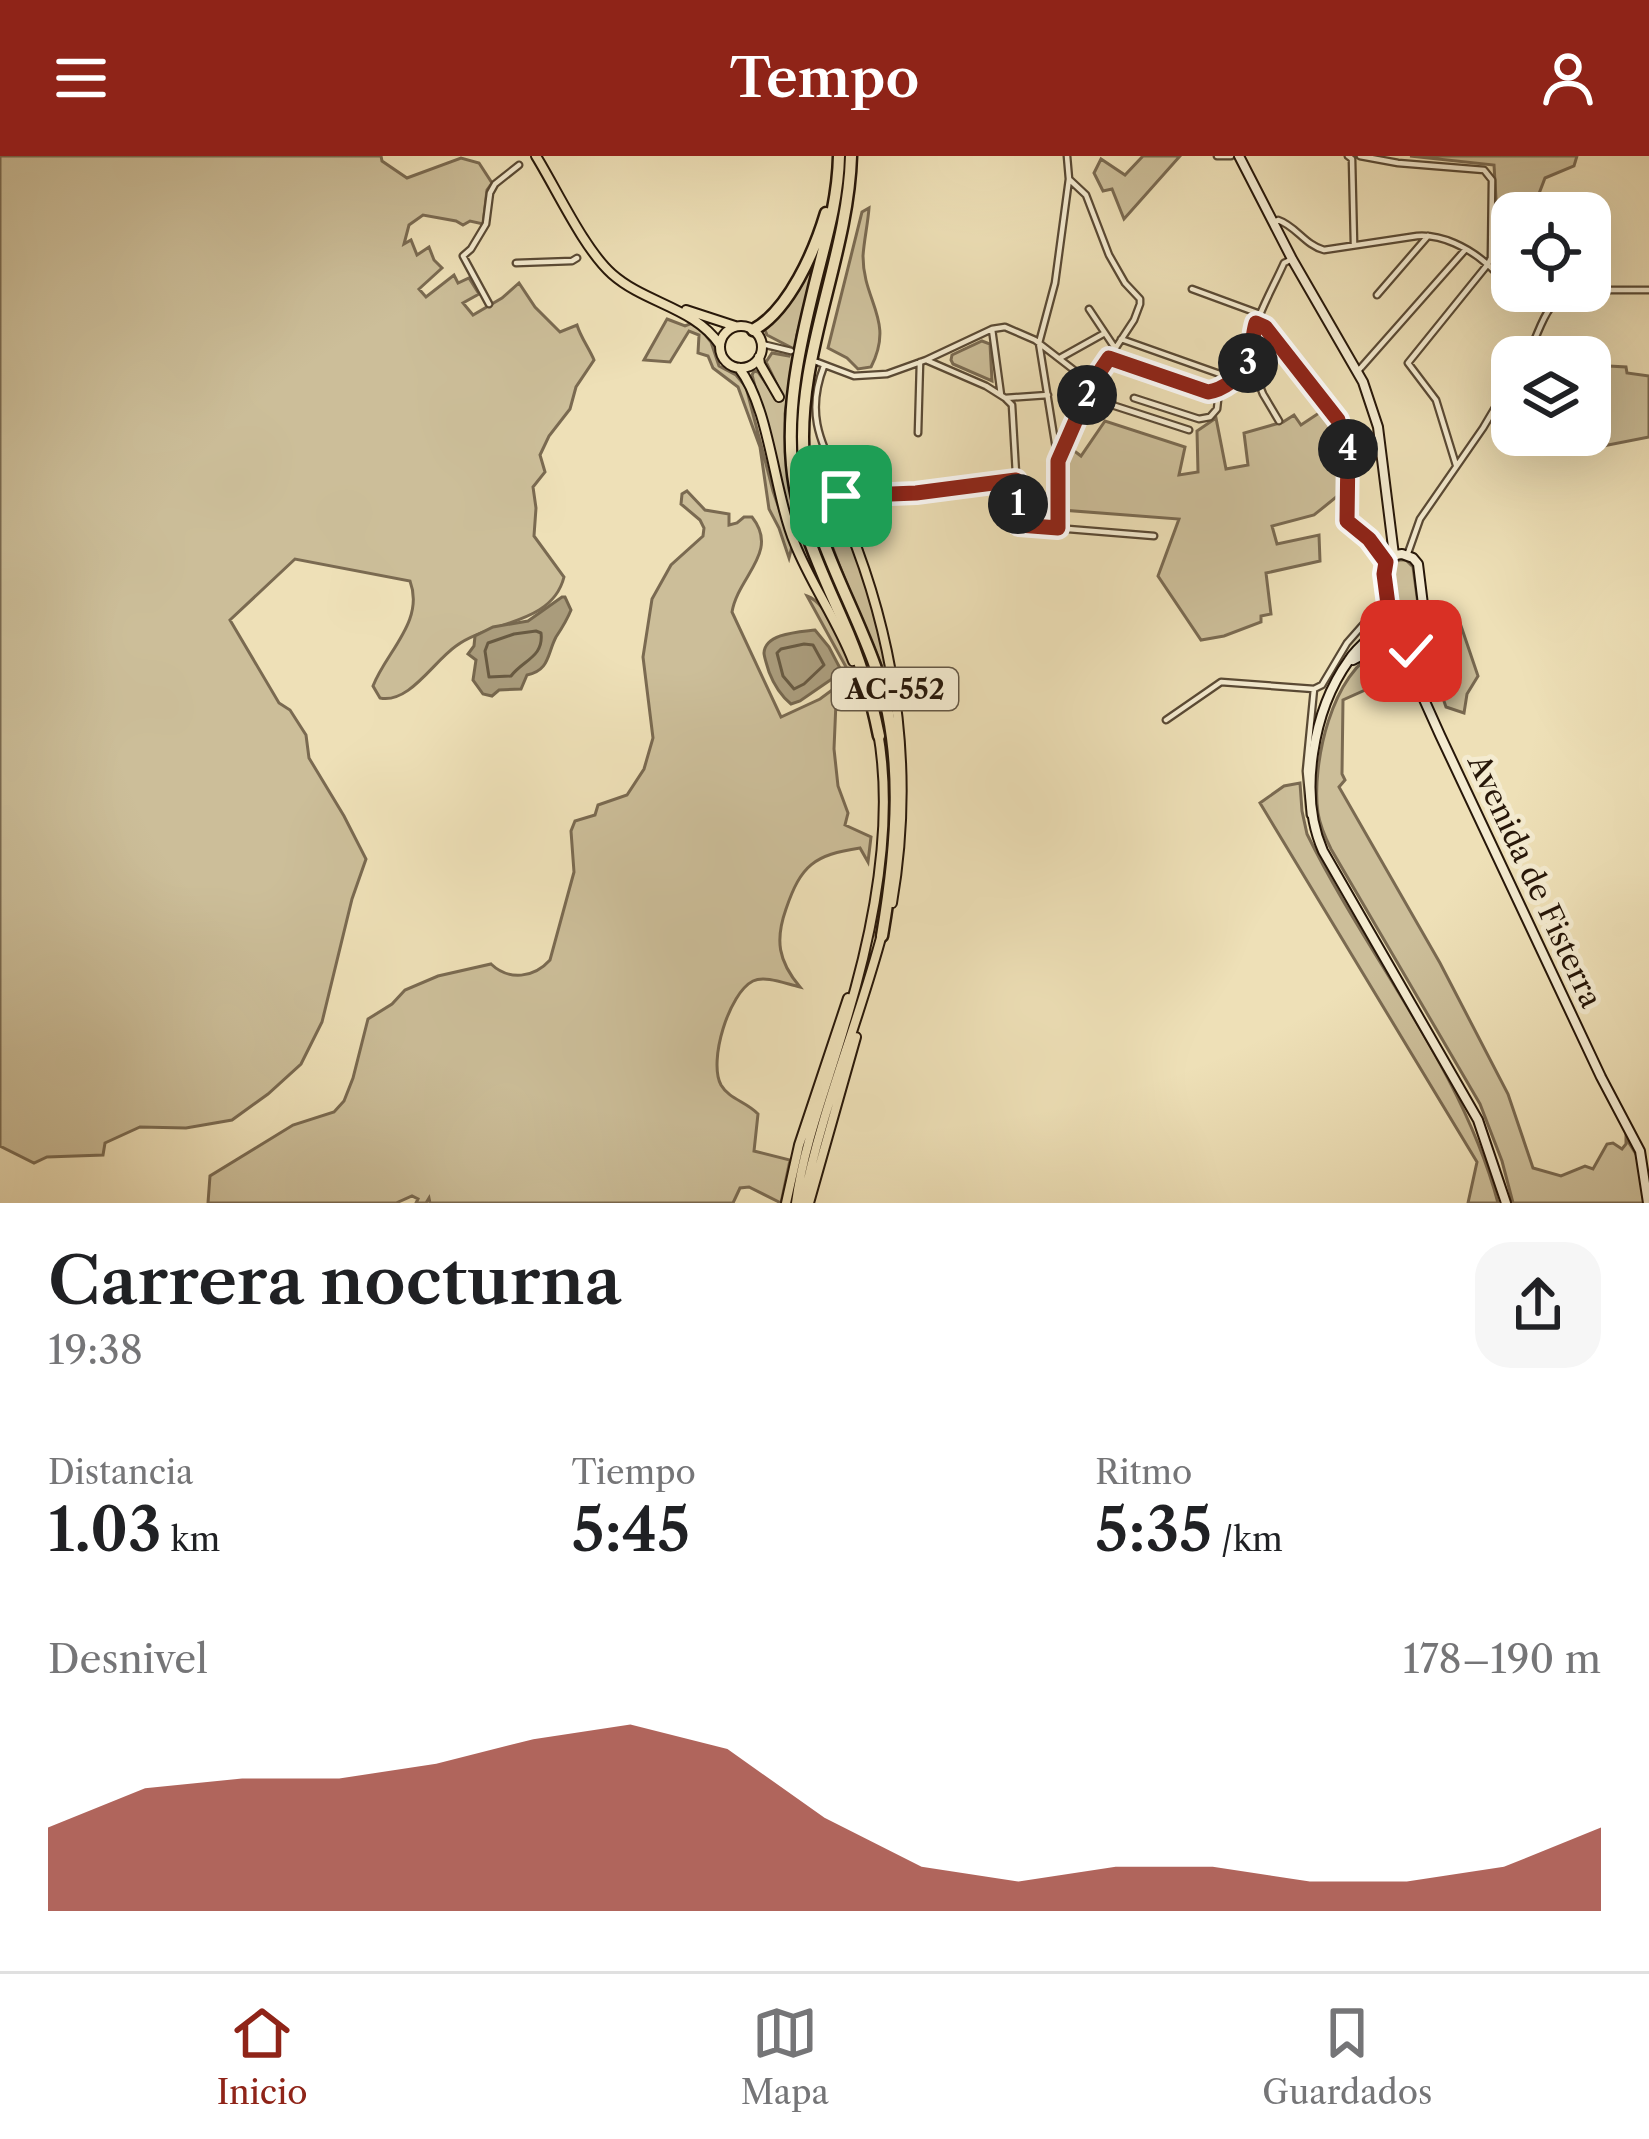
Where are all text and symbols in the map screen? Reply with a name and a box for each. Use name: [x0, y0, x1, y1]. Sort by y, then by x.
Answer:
icon: menu: [48, 45, 114, 111]
text: Tempo: [730, 45, 919, 111]
icon: person: [1535, 45, 1601, 111]
map controls: [1491, 192, 1611, 456]
button: locate: [1491, 192, 1611, 312]
pin: 3: [1218, 333, 1278, 393]
button: layers: [1491, 336, 1611, 456]
text: 3: [1239, 342, 1257, 383]
pin: 2: [1057, 365, 1117, 425]
text: 2: [1077, 374, 1097, 415]
pin: 4: [1318, 419, 1378, 479]
text: 4: [1338, 428, 1358, 469]
pin: [790, 445, 892, 547]
icon: arrive: [808, 463, 874, 529]
pin: 1: [988, 474, 1048, 534]
text: 1: [1011, 483, 1025, 524]
pin: [1360, 600, 1462, 702]
icon: check: [1378, 618, 1444, 684]
road number: AC-552: [832, 668, 958, 710]
street label: Avenida de Fisterra: [1460, 748, 1610, 1014]
text: Carrera nocturna: [48, 1240, 622, 1321]
button: share: [1475, 1242, 1601, 1368]
text: 19:38: [48, 1326, 143, 1374]
text: Distancia: [48, 1452, 193, 1493]
text: Tiempo: [572, 1452, 696, 1493]
text: Ritmo: [1095, 1452, 1192, 1493]
text: 1.03: [48, 1493, 162, 1567]
text: 5:45: [572, 1493, 690, 1567]
text: 5:35: [1095, 1493, 1212, 1567]
text: km: [162, 1519, 220, 1560]
text: /km: [1212, 1519, 1283, 1560]
text: Desnivel: [48, 1635, 208, 1683]
text: 178–190 m: [1403, 1635, 1601, 1683]
tab: Inicio: [217, 2000, 307, 2113]
tab: Mapa: [741, 2000, 829, 2113]
tab: Guardados: [1262, 2000, 1432, 2113]

